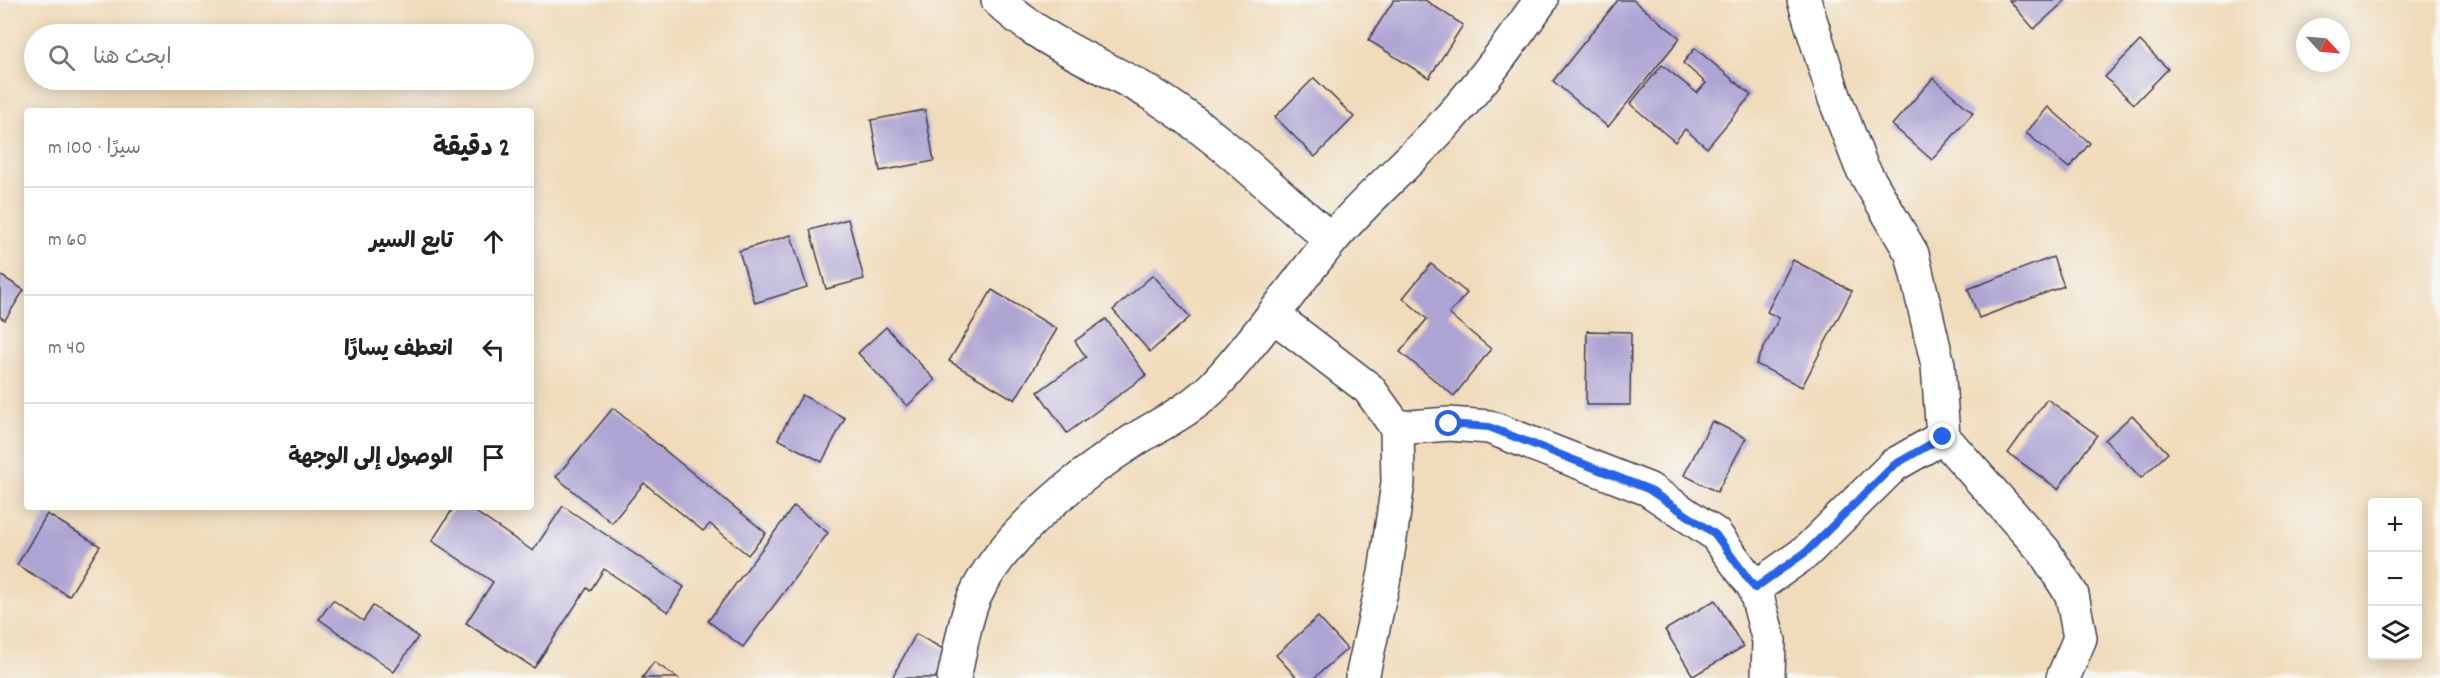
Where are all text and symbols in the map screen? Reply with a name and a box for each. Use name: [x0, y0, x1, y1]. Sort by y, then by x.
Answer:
north arrow: [2296, 18, 2350, 72]
search box: [24, 24, 534, 90]
icon: search: [45, 41, 78, 74]
text: ابحث هنا: [93, 43, 172, 74]
text: 2 دقيقة: [433, 131, 510, 168]
text: سيرًا · 100 m: [48, 135, 141, 163]
icon: ahead: [477, 225, 510, 258]
text: 60 m: [48, 227, 87, 255]
text: تابع السير: [370, 227, 453, 258]
icon: left: [477, 333, 510, 366]
text: 40 m: [48, 335, 86, 363]
text: انعطف يسارًا: [344, 335, 453, 366]
route start: [1435, 410, 1461, 436]
route end: [1929, 423, 1955, 449]
icon: arrive: [477, 441, 510, 474]
text: الوصول إلى الوجهة: [288, 443, 453, 474]
map controls: [2368, 498, 2422, 660]
button: +: [2368, 498, 2422, 552]
button: −: [2368, 552, 2422, 606]
button: layers: [2368, 606, 2422, 660]

